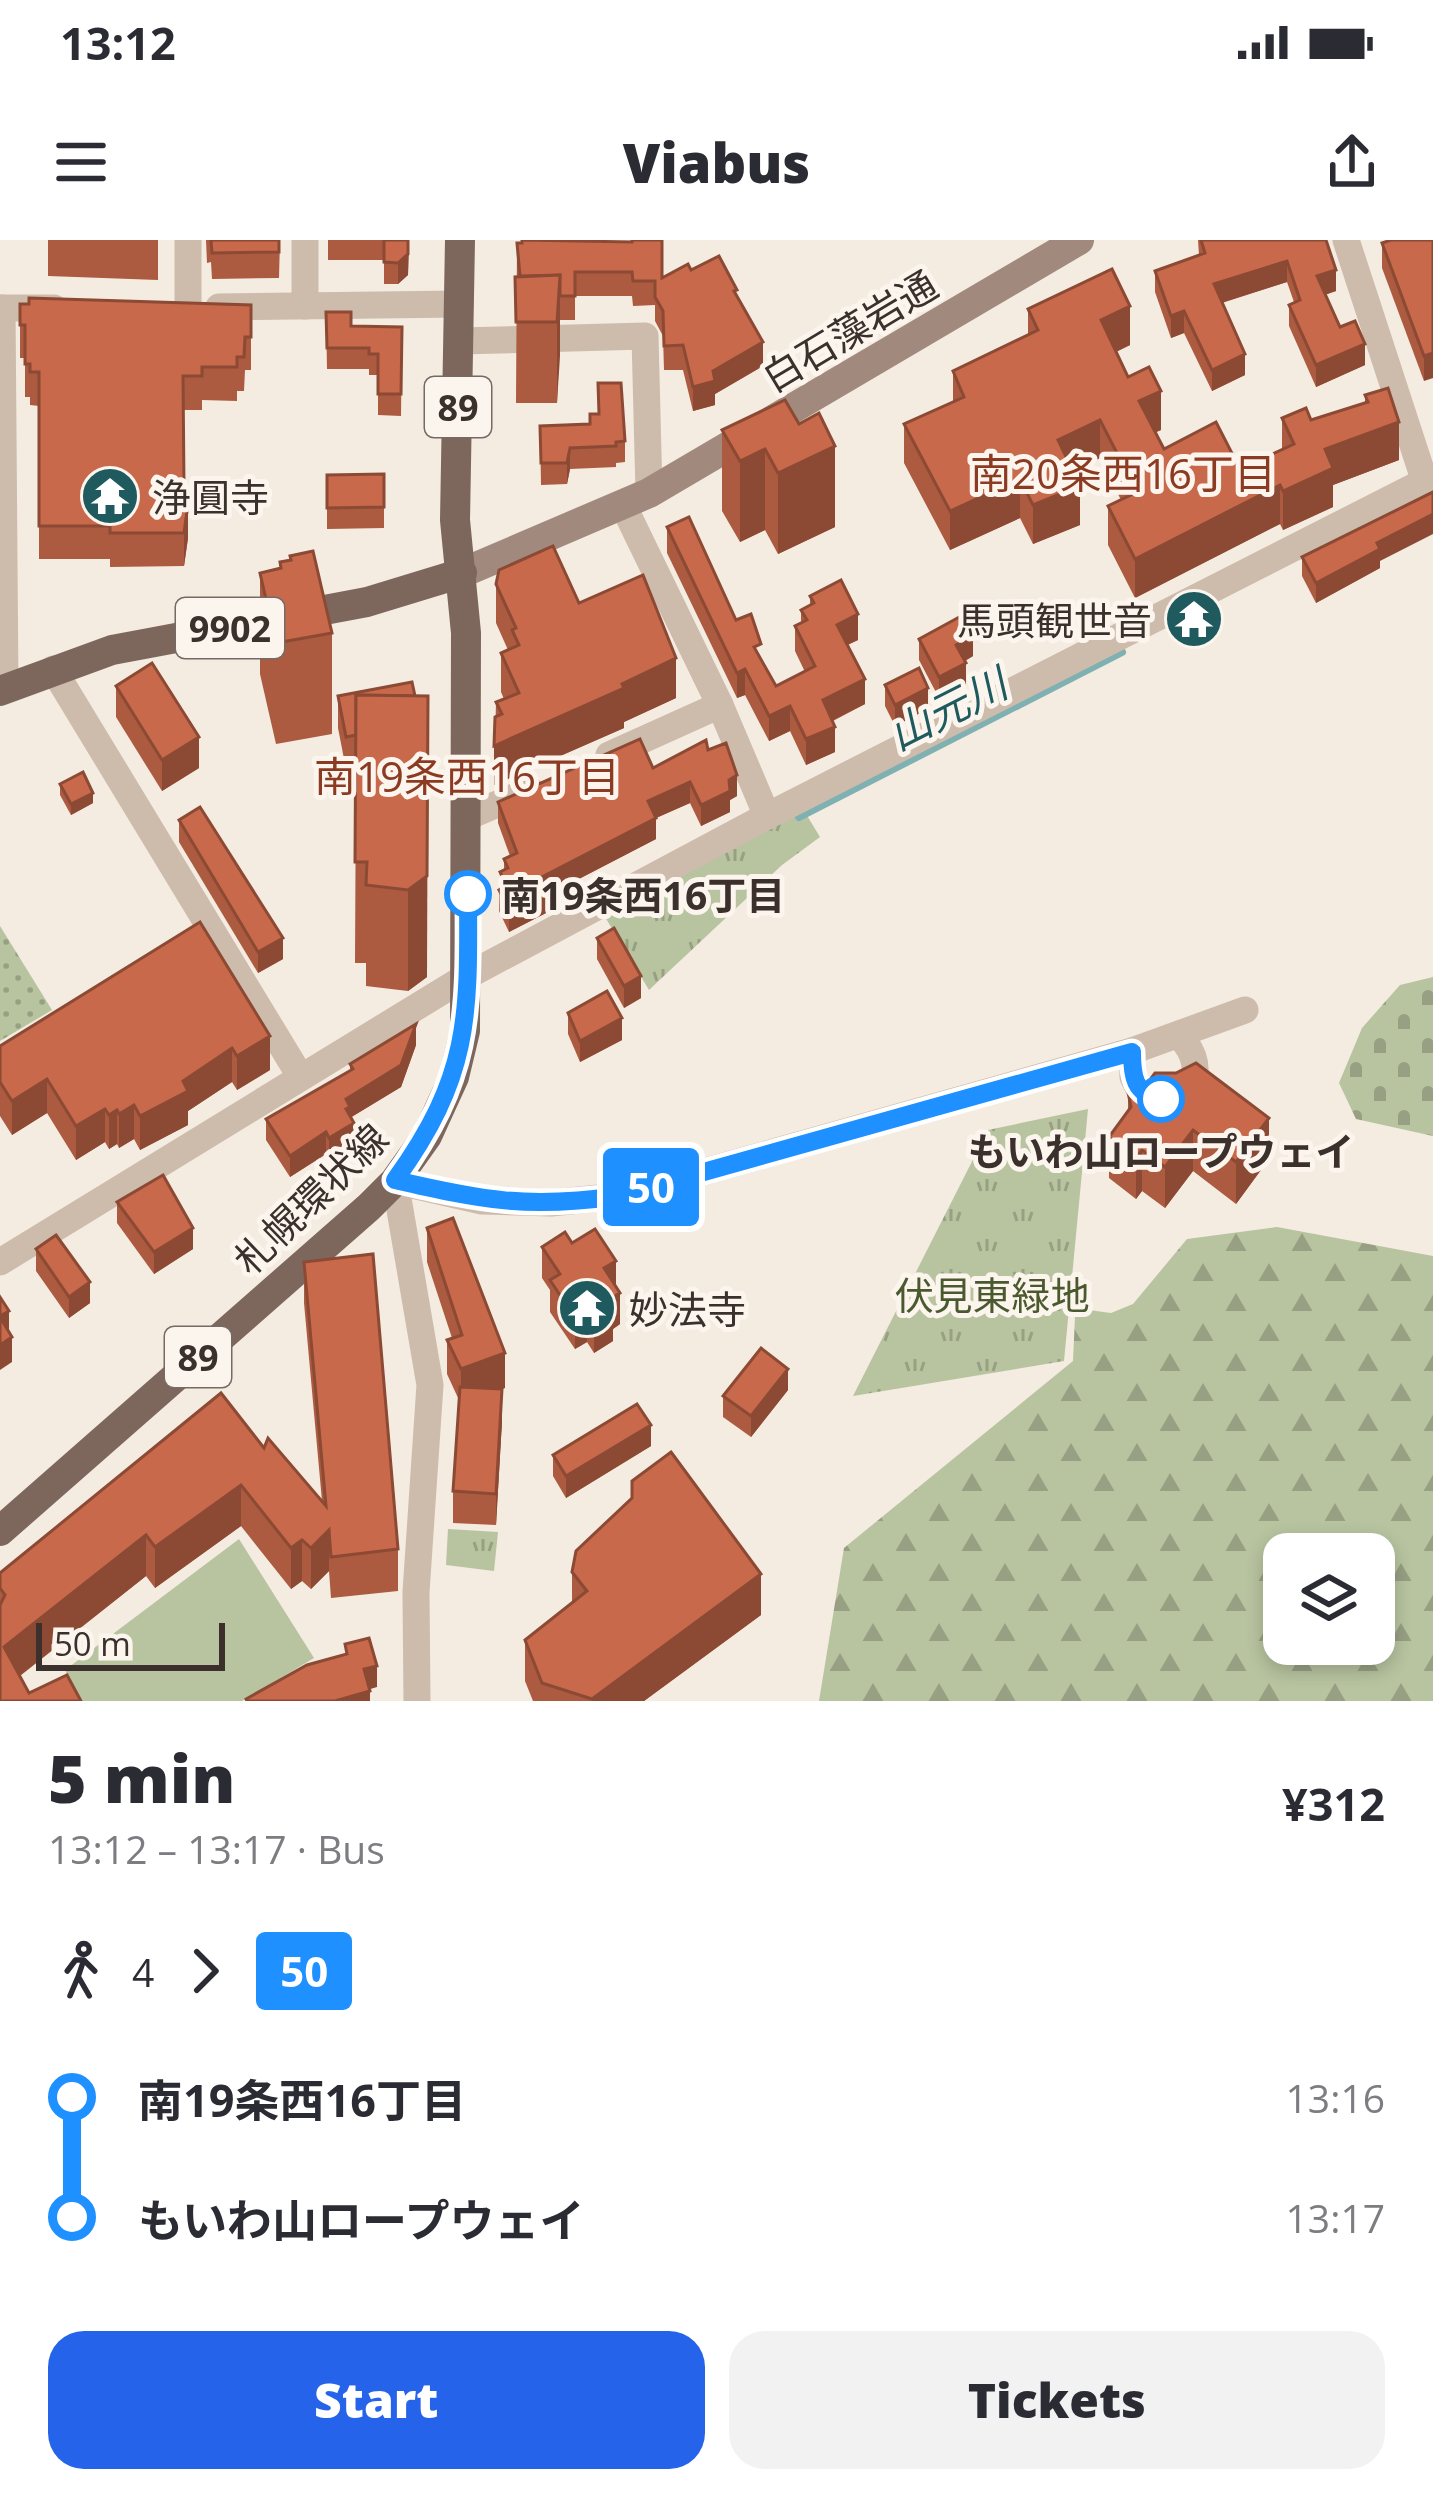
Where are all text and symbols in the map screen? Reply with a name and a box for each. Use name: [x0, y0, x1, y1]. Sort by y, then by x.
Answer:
text: 13:12: [60, 12, 176, 73]
text: Viabus: [623, 125, 810, 199]
icon: menu: [48, 129, 114, 195]
icon: share: [1319, 129, 1385, 195]
street label: 白石藻岩通: [752, 257, 946, 403]
road number: 89: [425, 377, 491, 437]
district label: 南20条西16丁目: [970, 444, 1276, 501]
temple icon: 浄圓寺: [79, 465, 141, 527]
place label: 浄圓寺: [152, 470, 269, 523]
temple icon: 馬頭観世音: [1163, 588, 1225, 650]
place label: 馬頭観世音: [957, 593, 1152, 646]
road number: 9902: [176, 598, 284, 658]
water label: 山元川: [878, 652, 1020, 762]
district label: 南19条西16丁目: [314, 747, 620, 804]
place label: 南19条西16丁目: [501, 868, 785, 921]
marker: 南19条西16丁目: [446, 872, 490, 916]
marker: もいわ山ロープウェイ: [1139, 1077, 1183, 1121]
street label: 札幌環状線: [221, 1111, 399, 1285]
place label: もいわ山ロープウェイ: [968, 1124, 1354, 1177]
line badge: 50: [597, 1148, 705, 1226]
text: 50: [627, 1158, 675, 1215]
park label: 伏見東緑地: [894, 1268, 1090, 1321]
temple icon: 妙法寺: [556, 1277, 618, 1339]
place label: 妙法寺: [629, 1282, 746, 1335]
road number: 89: [165, 1327, 231, 1387]
map controls: [1263, 1533, 1395, 1665]
button: layers: [1263, 1533, 1395, 1665]
scale bar: [36, 1617, 225, 1670]
text: 50 m: [54, 1621, 131, 1666]
text: 5 min: [48, 1732, 236, 1822]
text: ¥312: [1282, 1773, 1385, 1834]
text: 13:12 – 13:17 · Bus: [48, 1822, 385, 1875]
icon: walk: [48, 1938, 114, 2004]
icon: forward: [172, 1938, 238, 2004]
text: 50: [280, 1942, 328, 1999]
text: 4: [132, 1945, 154, 1998]
text: 南19条西16丁目: [138, 2069, 466, 2130]
text: 13:16: [1286, 2071, 1385, 2124]
text: もいわ山ロープウェイ: [138, 2189, 584, 2250]
text: 13:17: [1286, 2191, 1385, 2244]
button: Start: [48, 2331, 705, 2469]
button: Tickets: [729, 2331, 1385, 2469]

